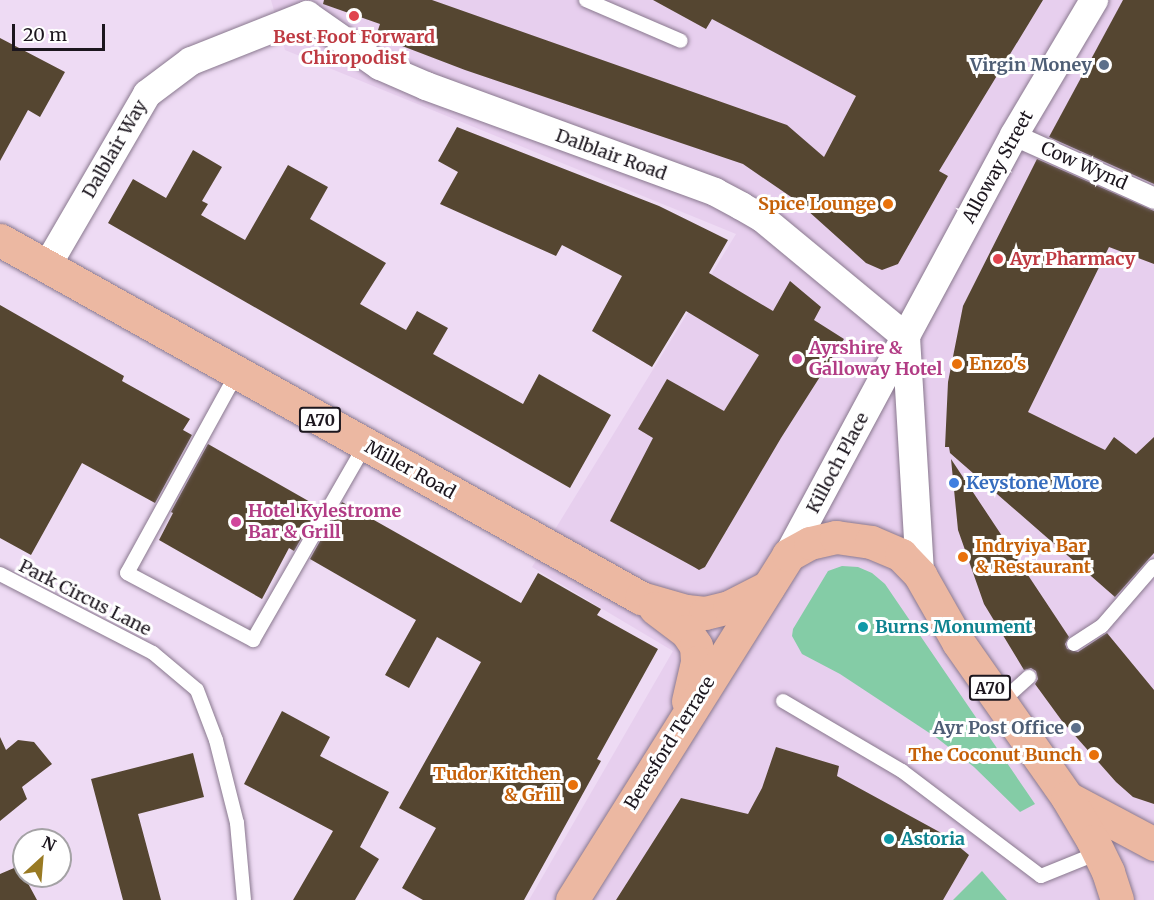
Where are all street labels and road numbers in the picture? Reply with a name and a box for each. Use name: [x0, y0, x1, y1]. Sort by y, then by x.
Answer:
street label: Dalblair Way: [78, 96, 152, 202]
street label: Alloway Street: [958, 107, 1038, 227]
street label: Dalblair Road: [553, 125, 669, 185]
street label: Cow Wynd: [1037, 137, 1131, 195]
road number: A70: [298, 407, 342, 433]
street label: Killoch Place: [802, 409, 874, 517]
street label: Miller Road: [361, 436, 459, 504]
street label: Park Circus Lane: [15, 555, 155, 641]
street label: Beresford Terrace: [620, 672, 720, 814]
road number: A70: [968, 675, 1012, 701]

